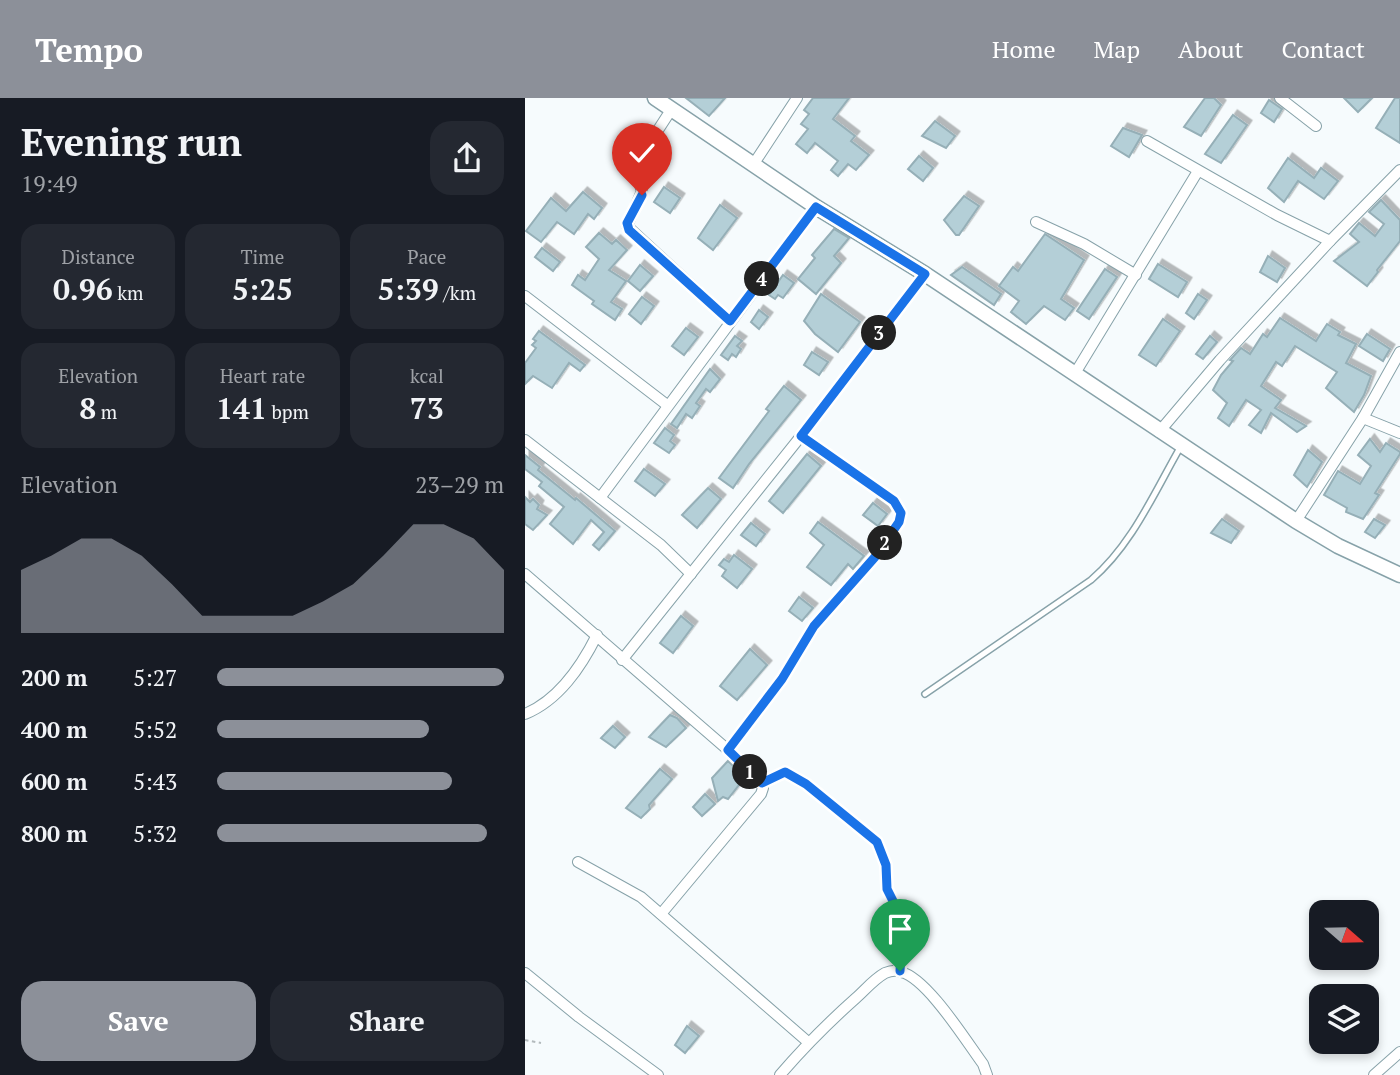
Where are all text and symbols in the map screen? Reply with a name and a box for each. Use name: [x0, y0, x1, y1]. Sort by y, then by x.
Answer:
text: Tempo: [35, 28, 143, 71]
text: Home: [992, 33, 1056, 65]
text: Map: [1094, 33, 1140, 65]
text: About: [1178, 33, 1244, 65]
text: Contact: [1282, 33, 1365, 65]
text: Evening run: [21, 117, 242, 167]
button: share: [430, 121, 504, 195]
pin: [612, 123, 672, 195]
icon: check: [623, 134, 661, 172]
text: 19:49: [21, 168, 78, 199]
text: Distance: [61, 244, 135, 269]
text: Time: [241, 244, 284, 269]
text: Pace: [407, 244, 446, 269]
pin: 4: [744, 262, 779, 296]
text: 4: [756, 266, 767, 291]
text: 0.96: [53, 269, 113, 309]
text: 5:25: [232, 269, 293, 309]
text: 5:39: [378, 269, 439, 309]
text: km: [113, 280, 143, 305]
text: /km: [439, 280, 476, 305]
pin: 3: [861, 316, 897, 350]
text: 3: [873, 320, 884, 345]
text: Elevation: [58, 363, 138, 388]
text: Heart rate: [220, 363, 305, 388]
text: kcal: [410, 363, 444, 388]
text: 8: [79, 388, 96, 428]
text: 141: [216, 388, 267, 428]
text: 73: [410, 388, 444, 428]
text: m: [96, 399, 117, 424]
text: bpm: [267, 399, 309, 424]
text: Elevation: [21, 469, 118, 500]
text: 23–29 m: [415, 469, 504, 500]
pin: 2: [867, 526, 903, 560]
text: 2: [879, 530, 890, 555]
text: 200 m: [21, 662, 87, 693]
text: 5:27: [133, 662, 177, 693]
text: 400 m: [21, 714, 87, 745]
text: 5:52: [133, 714, 177, 745]
pin: 1: [733, 754, 768, 790]
text: 1: [744, 759, 755, 784]
text: 600 m: [21, 766, 87, 797]
text: 5:43: [133, 766, 177, 797]
text: 800 m: [21, 818, 87, 849]
text: 5:32: [133, 818, 177, 849]
pin: [870, 899, 930, 971]
north arrow: [1309, 900, 1379, 970]
map controls: [1309, 900, 1379, 1054]
icon: arrive: [881, 910, 919, 948]
button: Save: [21, 981, 256, 1061]
button: Share: [270, 981, 504, 1061]
button: layers: [1309, 984, 1379, 1054]

